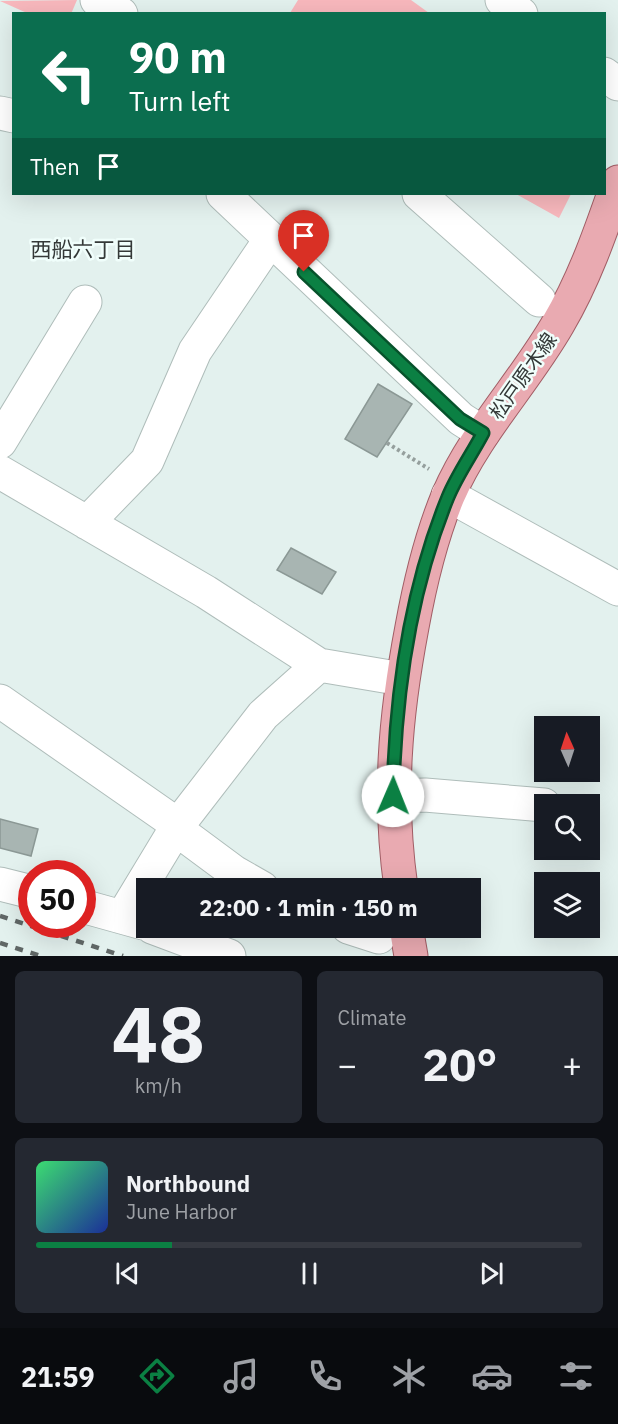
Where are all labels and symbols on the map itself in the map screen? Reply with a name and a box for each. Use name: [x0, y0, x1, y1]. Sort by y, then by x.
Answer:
pin: [278, 210, 329, 272]
district label: 西船六丁目: [31, 235, 136, 263]
street label: 松戸原木線: [483, 327, 562, 424]
north arrow: [534, 716, 600, 782]
position arrow: [361, 764, 425, 828]
speed limit sign: 50: [18, 860, 96, 938]

